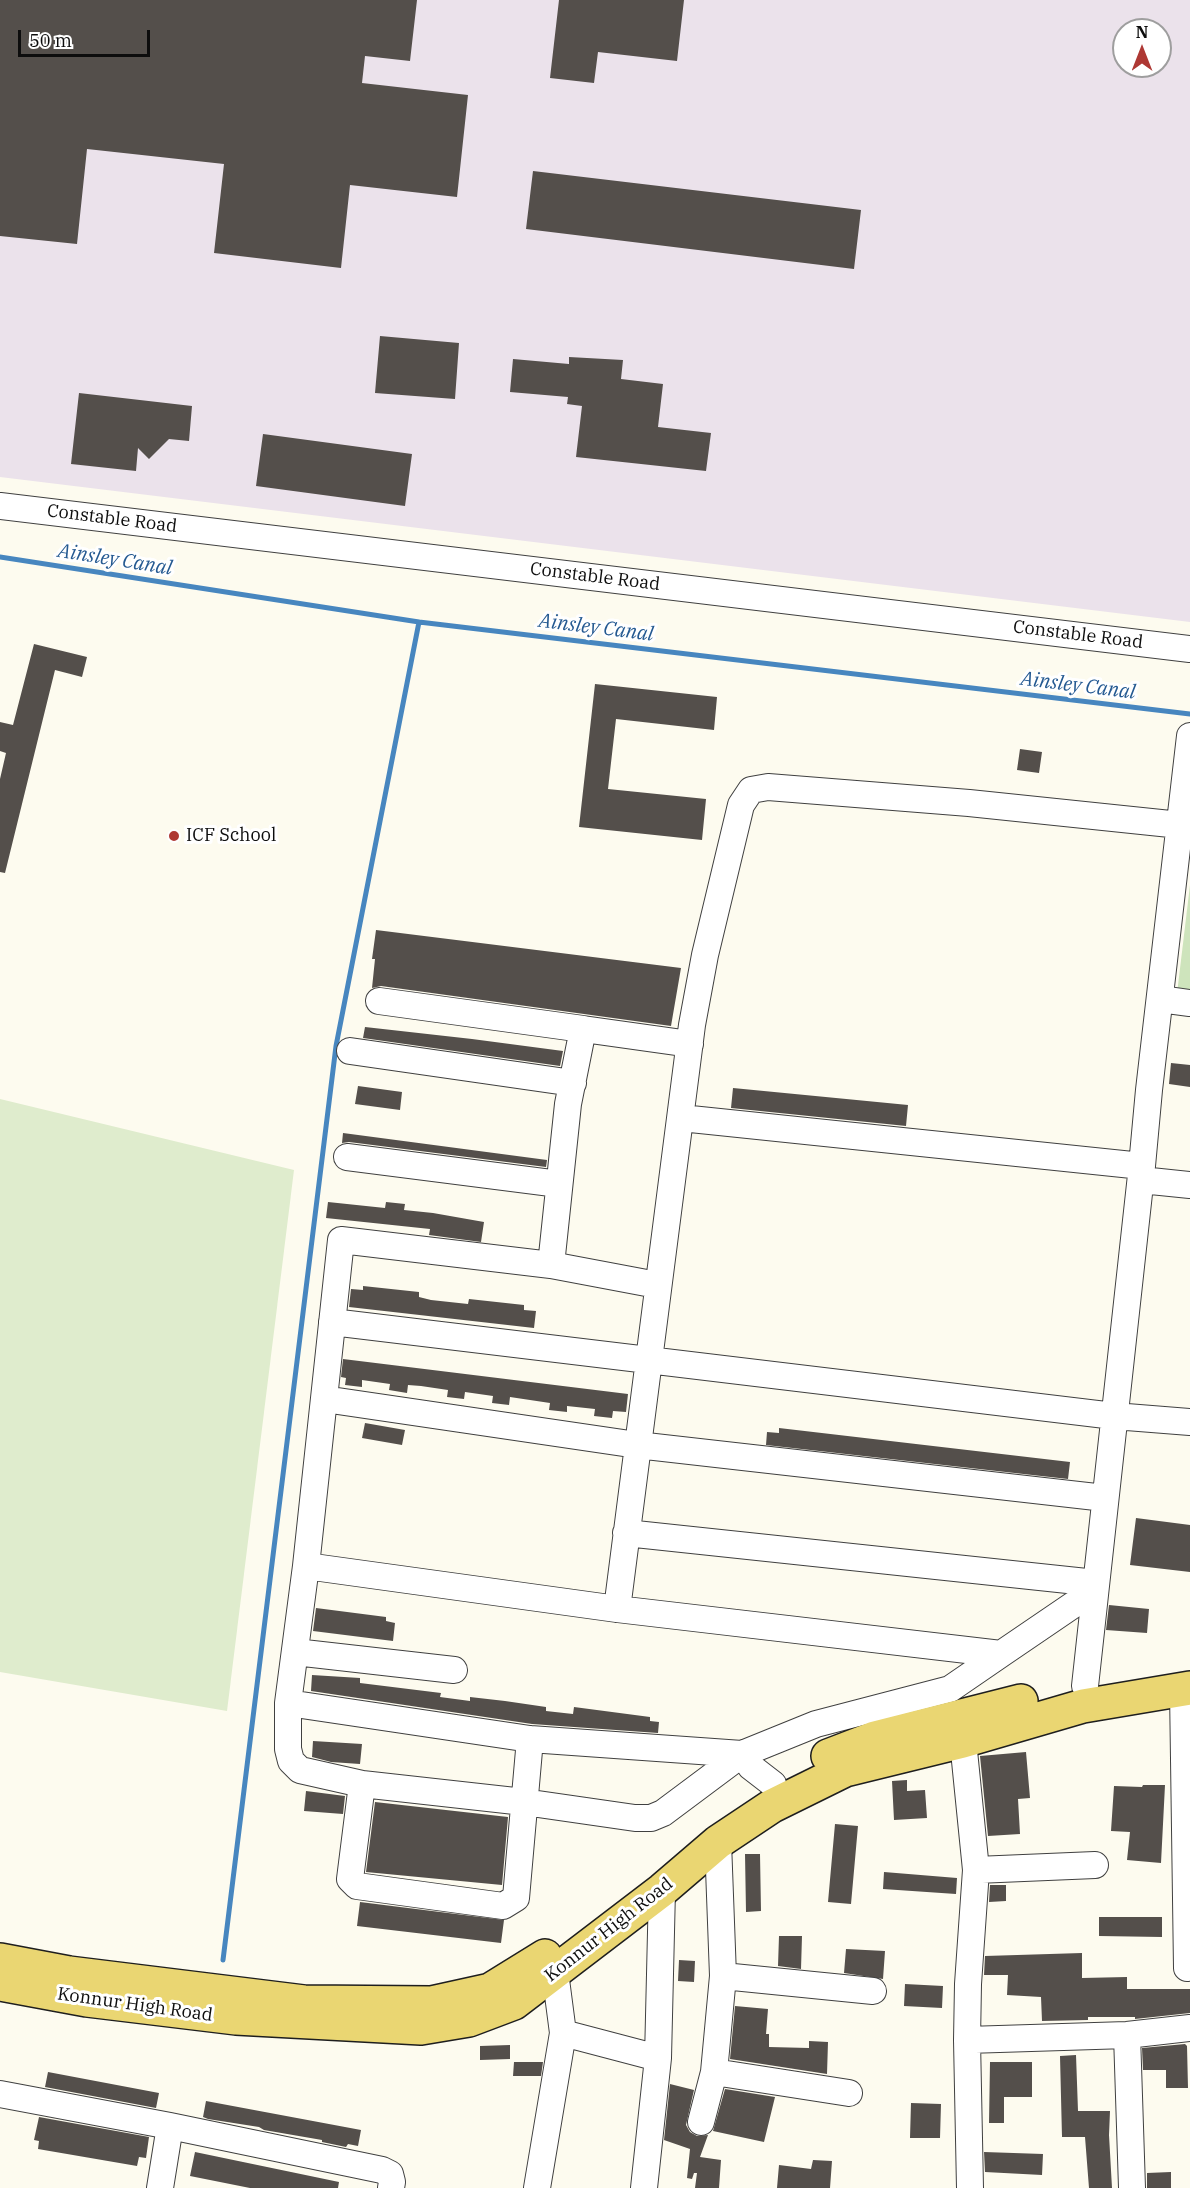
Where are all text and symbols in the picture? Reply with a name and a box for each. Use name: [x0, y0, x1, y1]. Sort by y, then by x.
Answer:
scale bar: [21, 18, 153, 56]
north arrow: [1112, 18, 1172, 78]
text: N: [1136, 22, 1148, 42]
text: 50 m: [29, 29, 72, 52]
street label: Constable Road: [46, 500, 178, 538]
water label: Ainsley Canal: [56, 539, 174, 581]
street label: Constable Road: [529, 558, 661, 596]
water label: Ainsley Canal: [537, 609, 655, 647]
street label: Constable Road: [1012, 616, 1144, 654]
water label: Ainsley Canal: [1019, 667, 1137, 705]
place label: ICF School: [186, 825, 276, 847]
marker: ICF School: [167, 829, 181, 843]
street label: Konnur High Road: [541, 1873, 677, 1987]
street label: Konnur High Road: [56, 1983, 214, 2027]

